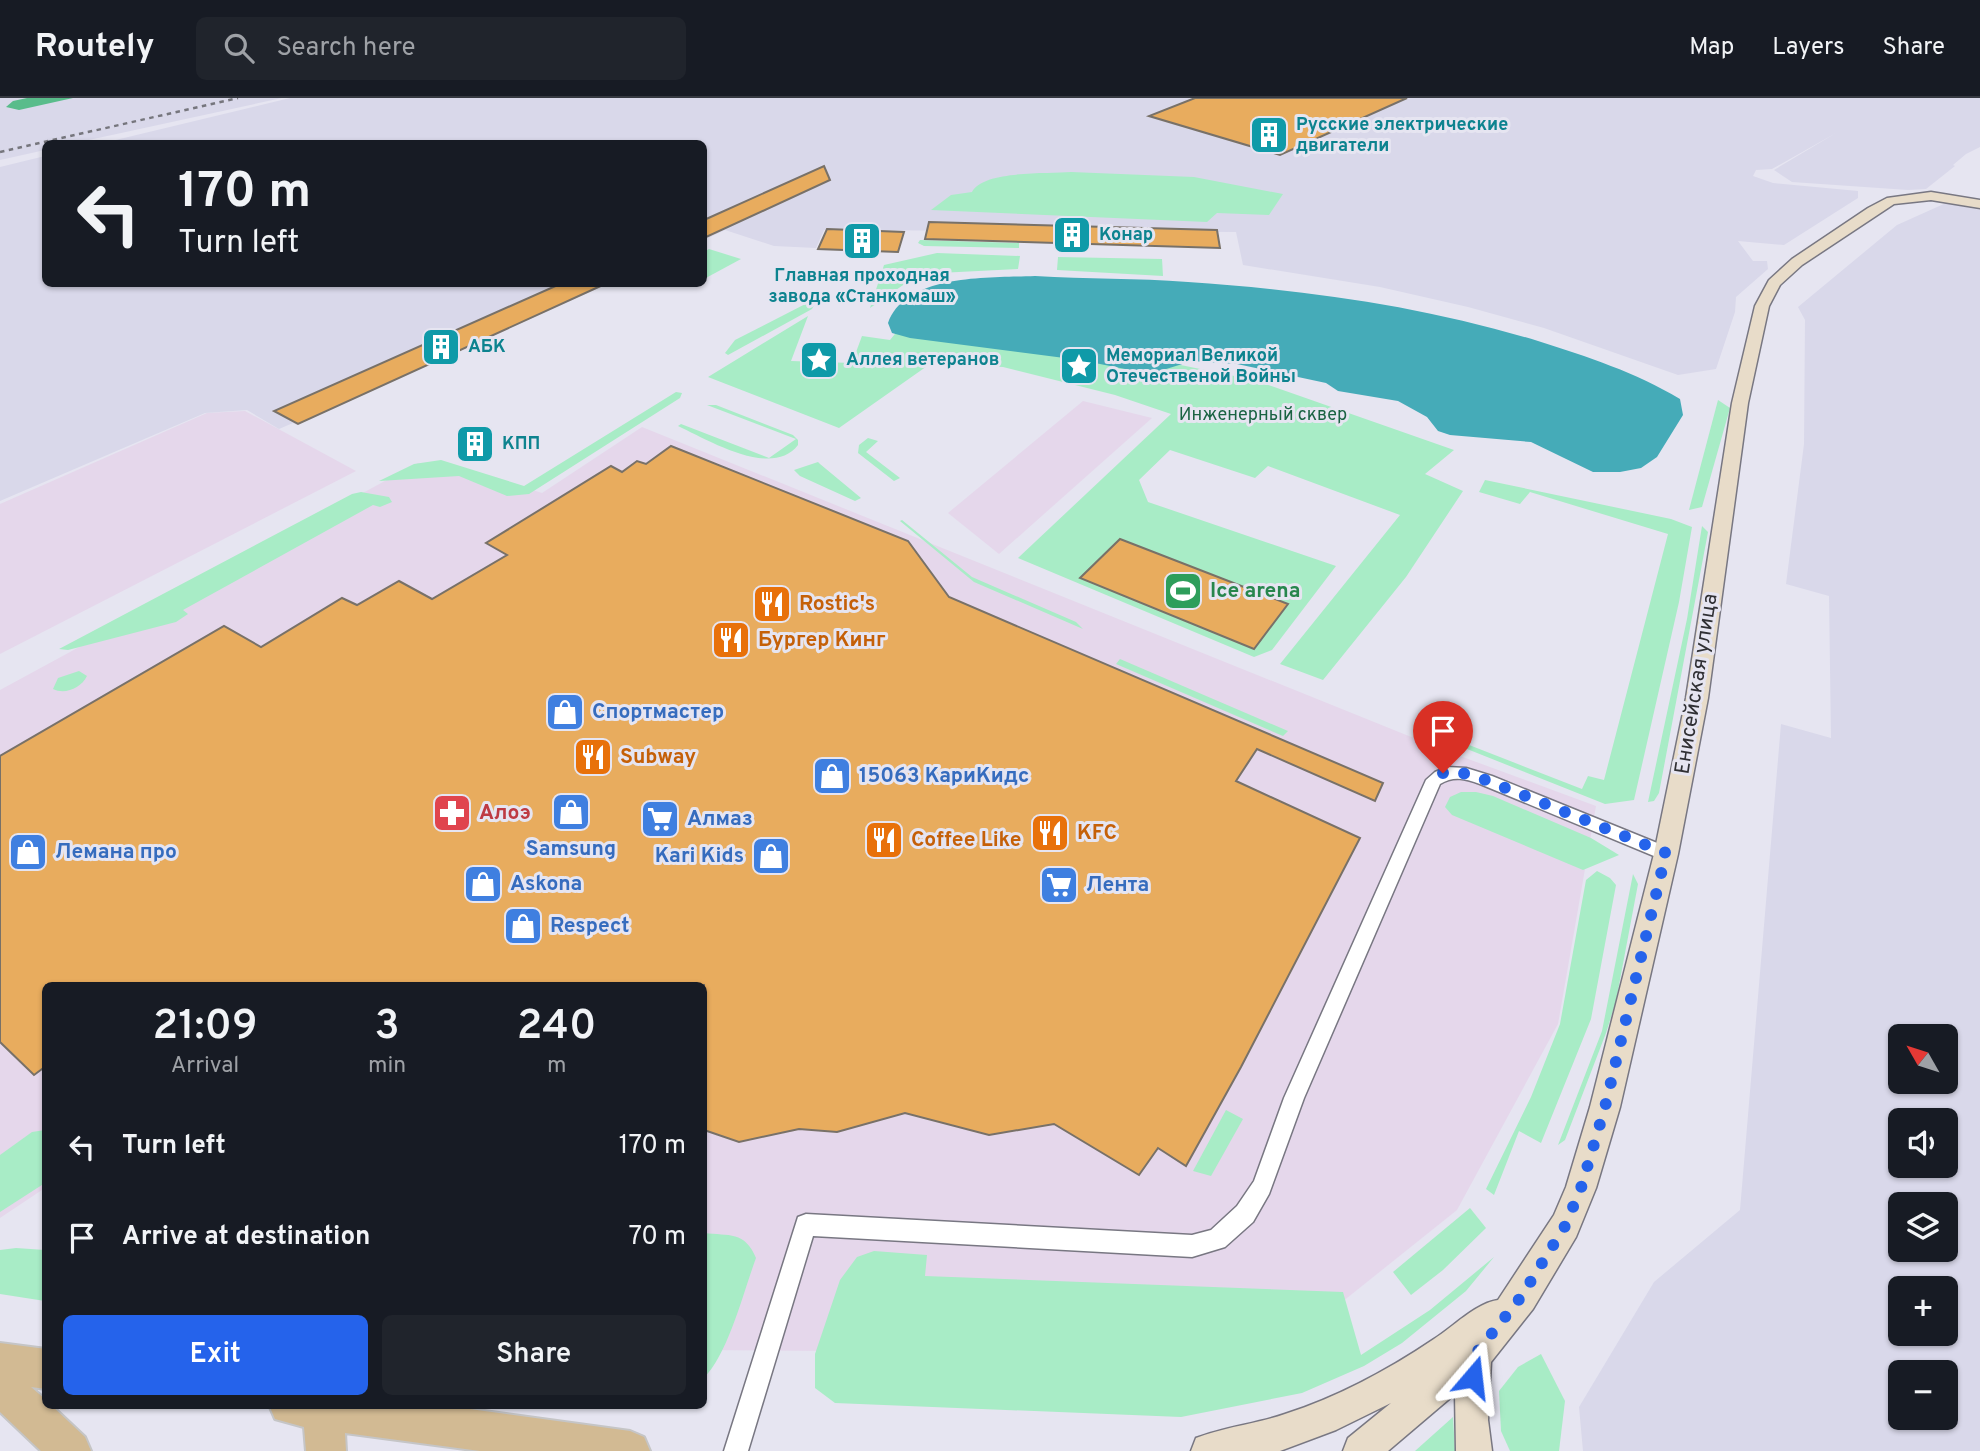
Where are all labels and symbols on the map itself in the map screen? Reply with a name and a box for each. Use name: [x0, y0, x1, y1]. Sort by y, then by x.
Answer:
building icon: Русские электрические двигатели: [1248, 114, 1290, 156]
place label: Русские электрические двигатели: [1296, 114, 1508, 158]
building icon: Конар: [1051, 214, 1093, 256]
building icon: Главная проходная завода «Станкомаш»: [841, 220, 883, 262]
place label: Конар: [1099, 224, 1153, 247]
place label: Главная проходная завода «Станкомаш»: [768, 265, 956, 309]
building icon: АБК: [420, 326, 462, 368]
place label: АБК: [468, 336, 506, 359]
place icon: Аллея ветеранов: [798, 339, 840, 381]
place icon: Мемориал Великой Отечественой Войны: [1058, 345, 1100, 387]
place label: Мемориал Великой Отечественой Войны: [1106, 345, 1296, 389]
place label: Аллея ветеранов: [846, 349, 999, 372]
park label: Инженерный сквер: [1179, 404, 1347, 427]
building icon: КПП: [454, 423, 496, 465]
place label: КПП: [502, 433, 540, 456]
sports icon: Ice arena: [1162, 570, 1204, 612]
place label: Ice arena: [1210, 578, 1300, 605]
restaurant icon: Rostic's: [751, 583, 793, 625]
place label: Rostic's: [799, 591, 875, 618]
street label: Енисейская улица: [1669, 592, 1725, 776]
restaurant icon: Бургер Кинг: [710, 619, 752, 661]
place label: Бургер Кинг: [758, 627, 886, 654]
shop icon: Спортмастер: [544, 691, 586, 733]
place label: Спортмастер: [592, 699, 724, 726]
pin: [1413, 701, 1473, 773]
restaurant icon: Subway: [572, 736, 614, 778]
place label: Subway: [620, 744, 696, 771]
shop icon: 15063 КариКидс: [811, 755, 853, 797]
place label: 15063 КариКидс: [859, 763, 1029, 790]
shop icon: Samsung: [550, 791, 592, 833]
pharmacy icon: Алоэ: [431, 792, 473, 834]
supermarket icon: Алмаз: [639, 798, 681, 840]
place label: Алоэ: [479, 800, 531, 827]
place label: Алмаз: [687, 806, 753, 833]
restaurant icon: KFC: [1029, 812, 1071, 854]
restaurant icon: Coffee Like: [863, 819, 905, 861]
place label: KFC: [1077, 820, 1117, 847]
place label: Coffee Like: [911, 827, 1022, 854]
shop icon: Лемана про: [7, 831, 49, 873]
shop icon: Kari Kids: [750, 835, 792, 877]
place label: Samsung: [526, 836, 616, 863]
place label: Лемана про: [55, 839, 177, 866]
place label: Kari Kids: [655, 843, 744, 870]
shop icon: Askona: [462, 863, 504, 905]
supermarket icon: Лента: [1038, 864, 1080, 906]
place label: Askona: [510, 871, 582, 898]
place label: Лента: [1086, 872, 1149, 899]
shop icon: Respect: [502, 905, 544, 947]
place label: Respect: [550, 913, 630, 940]
north arrow: [1888, 1024, 1958, 1094]
position arrow: [1436, 1340, 1510, 1414]

